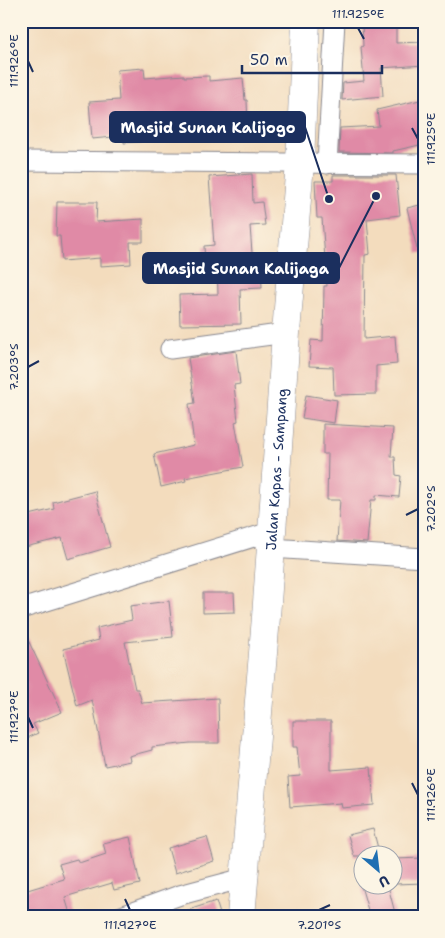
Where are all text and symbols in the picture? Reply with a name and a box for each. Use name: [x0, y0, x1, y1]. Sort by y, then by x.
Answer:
text: 111.925°E: [332, 6, 384, 22]
text: 111.926°E: [6, 34, 22, 88]
scale bar: [242, 42, 382, 74]
text: 50 m: [250, 50, 288, 70]
callout: Masjid Sunan Kalijogo: [110, 112, 305, 142]
text: 111.925°E: [423, 113, 439, 165]
text: Masjid Sunan Kalijogo: [121, 118, 296, 138]
callout: Masjid Sunan Kalijaga: [143, 253, 339, 283]
text: Masjid Sunan Kalijaga: [153, 259, 330, 279]
text: 7.203°S: [6, 343, 22, 391]
street label: Jalan Kapas - Sampang: [262, 388, 291, 551]
text: 7.202°S: [423, 485, 439, 533]
text: 111.927°E: [6, 690, 22, 744]
text: 111.926°E: [423, 768, 439, 822]
north arrow: [352, 846, 402, 896]
text: U: [376, 871, 393, 892]
text: 111.927°E: [103, 917, 157, 933]
text: 7.201°S: [297, 917, 341, 933]

